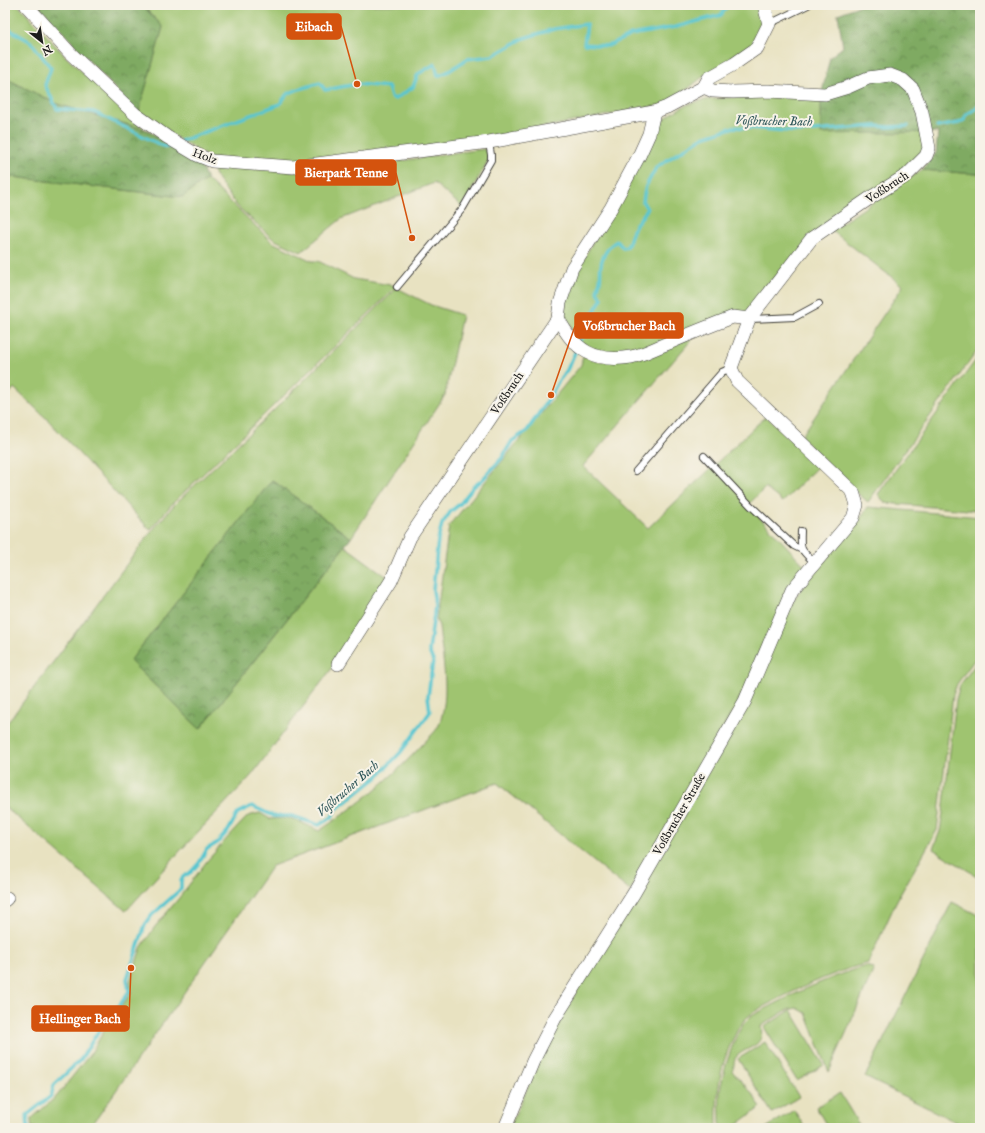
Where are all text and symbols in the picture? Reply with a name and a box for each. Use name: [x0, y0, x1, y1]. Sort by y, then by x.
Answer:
callout: Eibach: [287, 14, 341, 39]
text: Eibach: [295, 19, 334, 36]
north arrow: [22, 22, 62, 62]
text: N: [38, 41, 55, 58]
water label: Voßbrucher Bach: [735, 112, 813, 131]
street label: Holz: [190, 145, 220, 168]
callout: Bierpark Tenne: [296, 160, 396, 185]
text: Bierpark Tenne: [304, 165, 388, 182]
street label: Voßbruch: [862, 168, 912, 207]
callout: Voßbrucher Bach: [575, 313, 683, 338]
text: Voßbrucher Bach: [582, 318, 676, 335]
street label: Voßbruch: [487, 369, 528, 418]
water label: Voßbrucher Bach: [313, 757, 383, 821]
street label: Voßbrucher Straße: [649, 770, 709, 859]
callout: Hellinger Bach: [32, 1006, 129, 1031]
text: Hellinger Bach: [39, 1011, 122, 1028]

